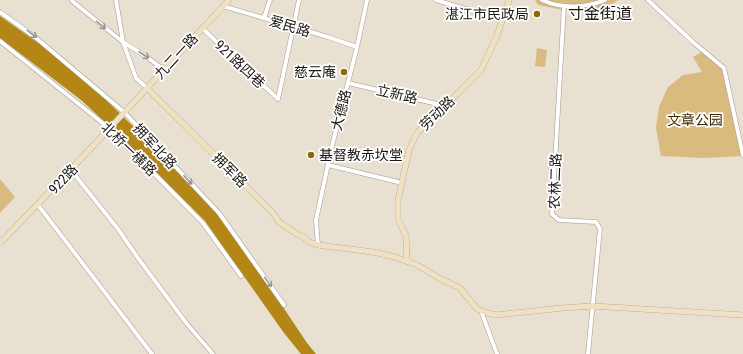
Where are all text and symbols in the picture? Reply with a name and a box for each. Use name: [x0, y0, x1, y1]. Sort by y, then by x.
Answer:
district label: 寸金街道: [568, 4, 632, 23]
place label: 湛江市民政局: [445, 6, 529, 22]
marker: 湛江市民政局: [532, 9, 542, 19]
street label: 爱民路: [268, 12, 312, 40]
one-way arrow: [96, 21, 107, 29]
one-way arrow: [26, 30, 37, 39]
street label: 九二一路: [151, 30, 201, 82]
street label: 921路四巷: [212, 37, 268, 91]
one-way arrow: [138, 51, 149, 60]
place label: 慈云庵: [294, 64, 336, 80]
marker: 慈云庵: [339, 67, 349, 77]
street label: 立新路: [375, 81, 419, 107]
street label: 大德路: [328, 88, 354, 132]
street label: 劳动路: [416, 93, 458, 133]
park label: 文章公园: [667, 112, 723, 128]
street label: 北桥一横路: [98, 119, 160, 179]
street label: 拥军北路: [130, 120, 180, 172]
place label: 基督教赤坎堂: [319, 147, 403, 163]
street label: 拥军路: [209, 149, 251, 191]
marker: 基督教赤坎堂: [306, 150, 316, 160]
street label: 农林二路: [546, 153, 564, 209]
street label: 922路: [45, 161, 81, 197]
one-way arrow: [183, 175, 193, 185]
one-way arrow: [264, 277, 272, 288]

